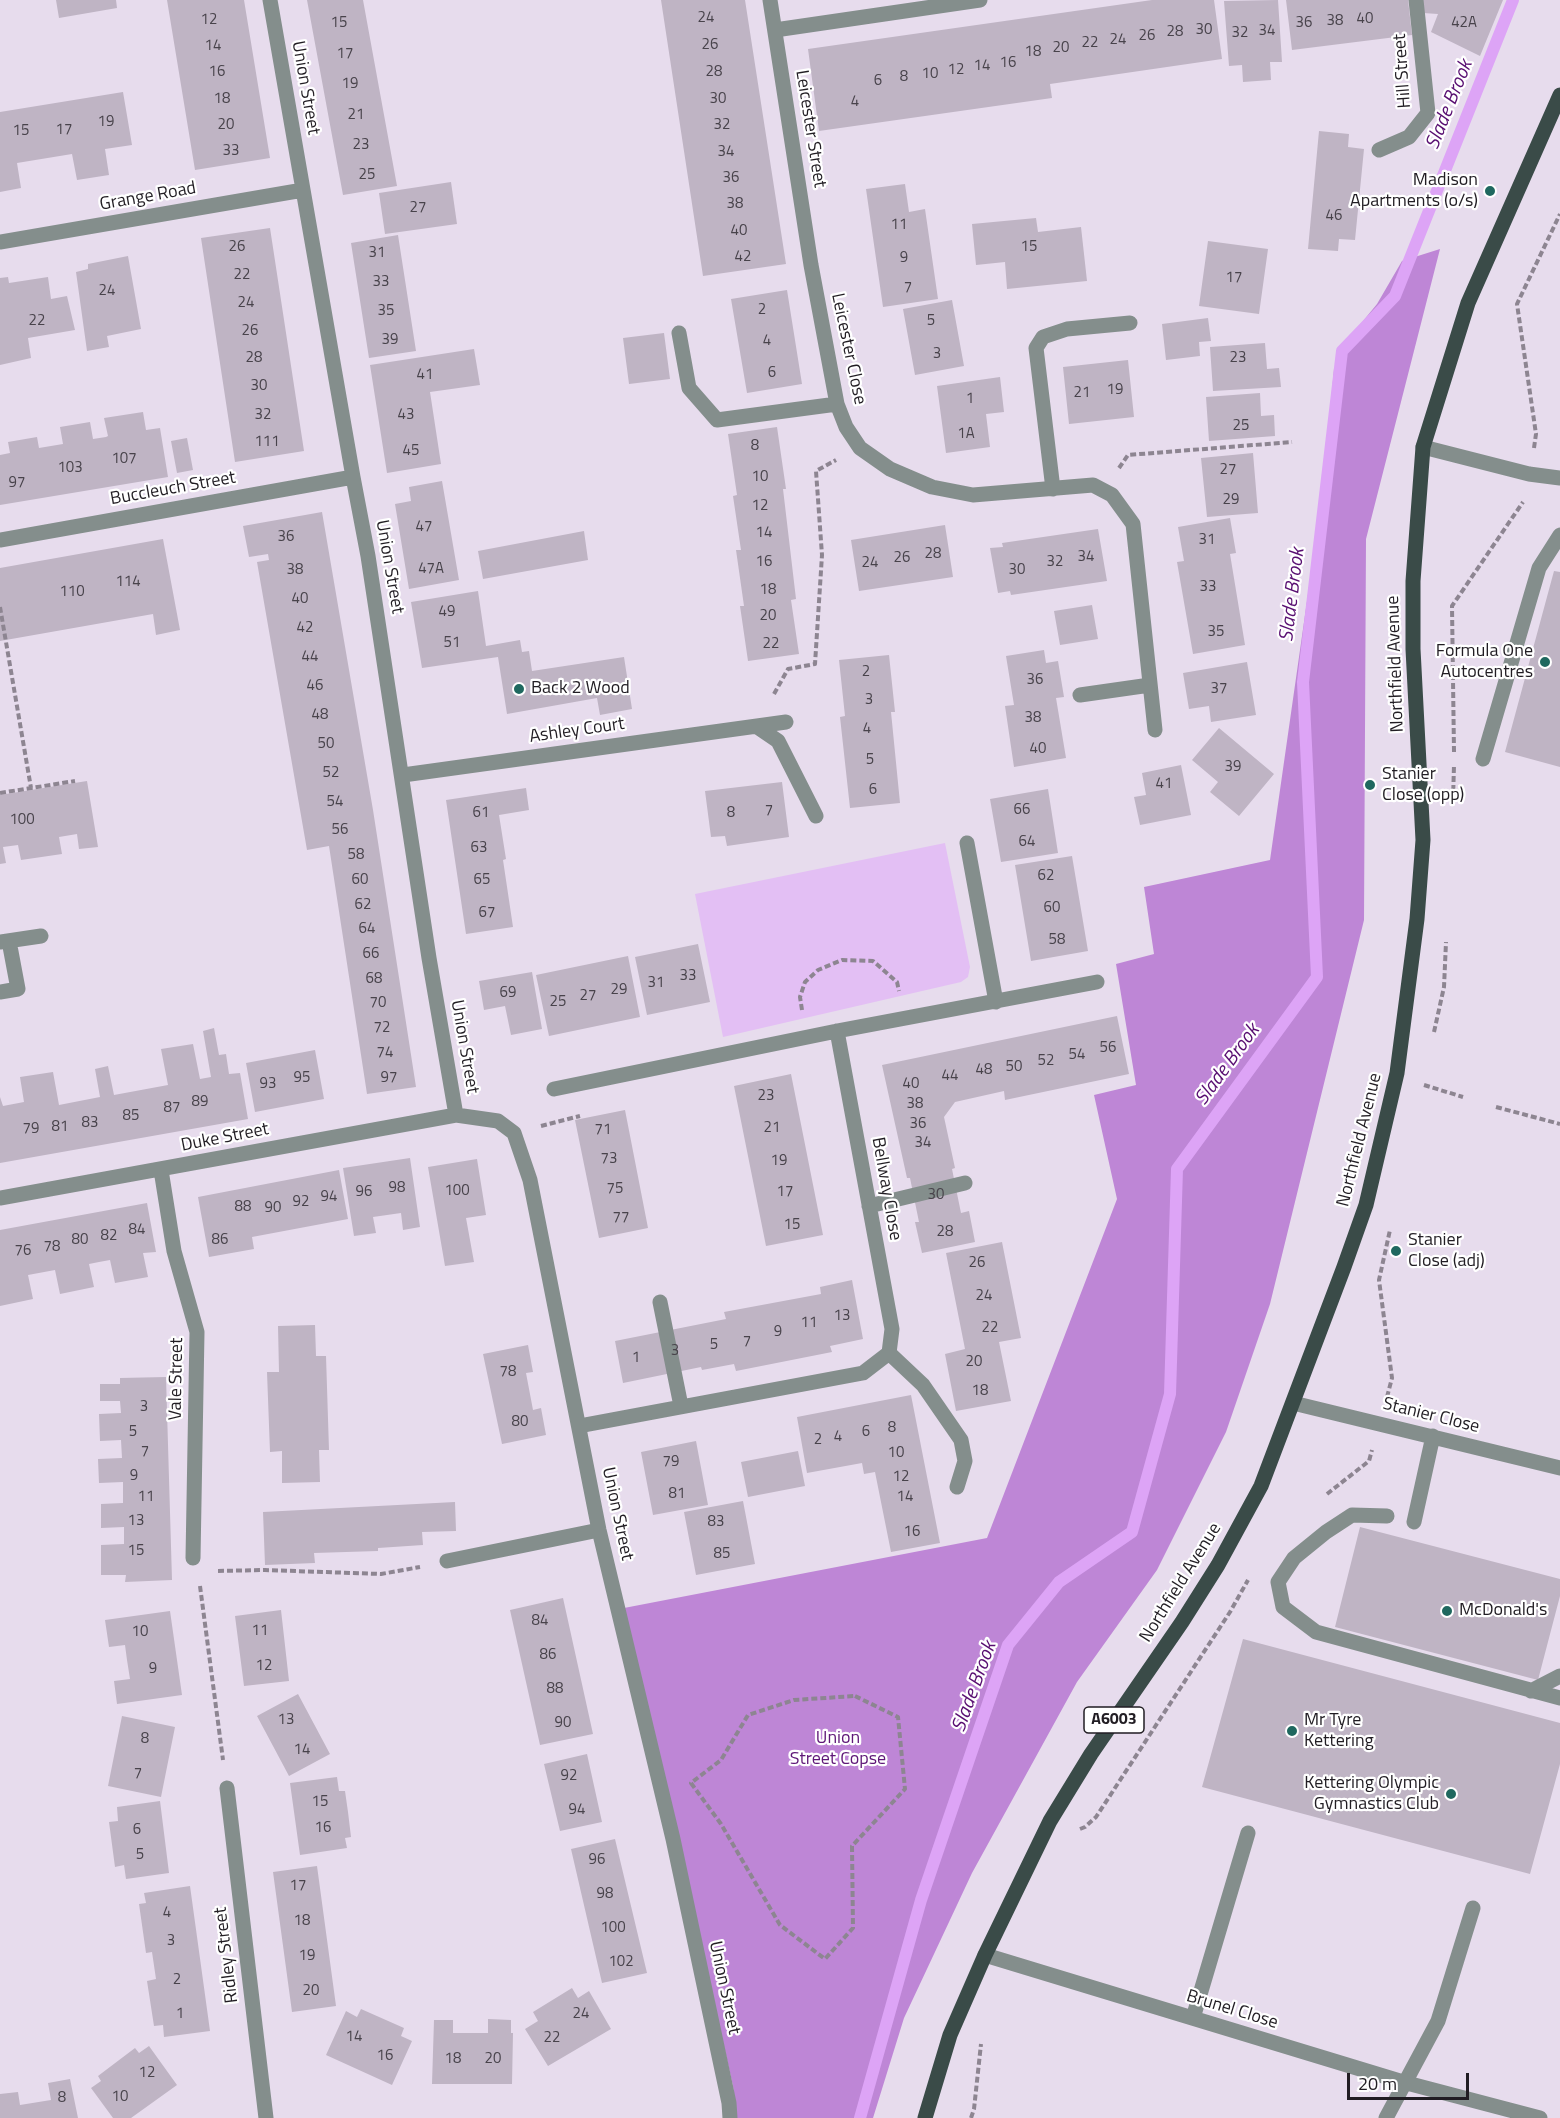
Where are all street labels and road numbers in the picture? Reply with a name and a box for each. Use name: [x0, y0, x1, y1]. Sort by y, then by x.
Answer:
street label: Hill Street: [1390, 33, 1416, 109]
street label: Union Street: [286, 39, 324, 137]
street label: Leicester Street: [790, 69, 830, 189]
street label: Grange Road: [98, 178, 198, 216]
street label: Leicester Close: [826, 291, 870, 407]
street label: Buccleuch Street: [109, 467, 237, 511]
street label: Union Street: [370, 518, 408, 616]
street label: Northfield Avenue: [1383, 595, 1409, 733]
street label: Ashley Court: [528, 714, 626, 748]
street label: Union Street: [445, 998, 483, 1096]
street label: Northfield Avenue: [1333, 1071, 1387, 1209]
street label: Duke Street: [179, 1119, 271, 1157]
street label: Bellway Close: [866, 1136, 906, 1242]
street label: Vale Street: [165, 1338, 189, 1420]
street label: Stanier Close: [1380, 1394, 1482, 1438]
street label: Union Street: [597, 1465, 637, 1563]
street label: Northfield Avenue: [1136, 1519, 1226, 1647]
road number: A6003: [1084, 1707, 1144, 1733]
street label: Ridley Street: [210, 1906, 244, 2004]
street label: Union Street: [704, 1939, 744, 2037]
street label: Brunel Close: [1184, 1986, 1280, 2034]

